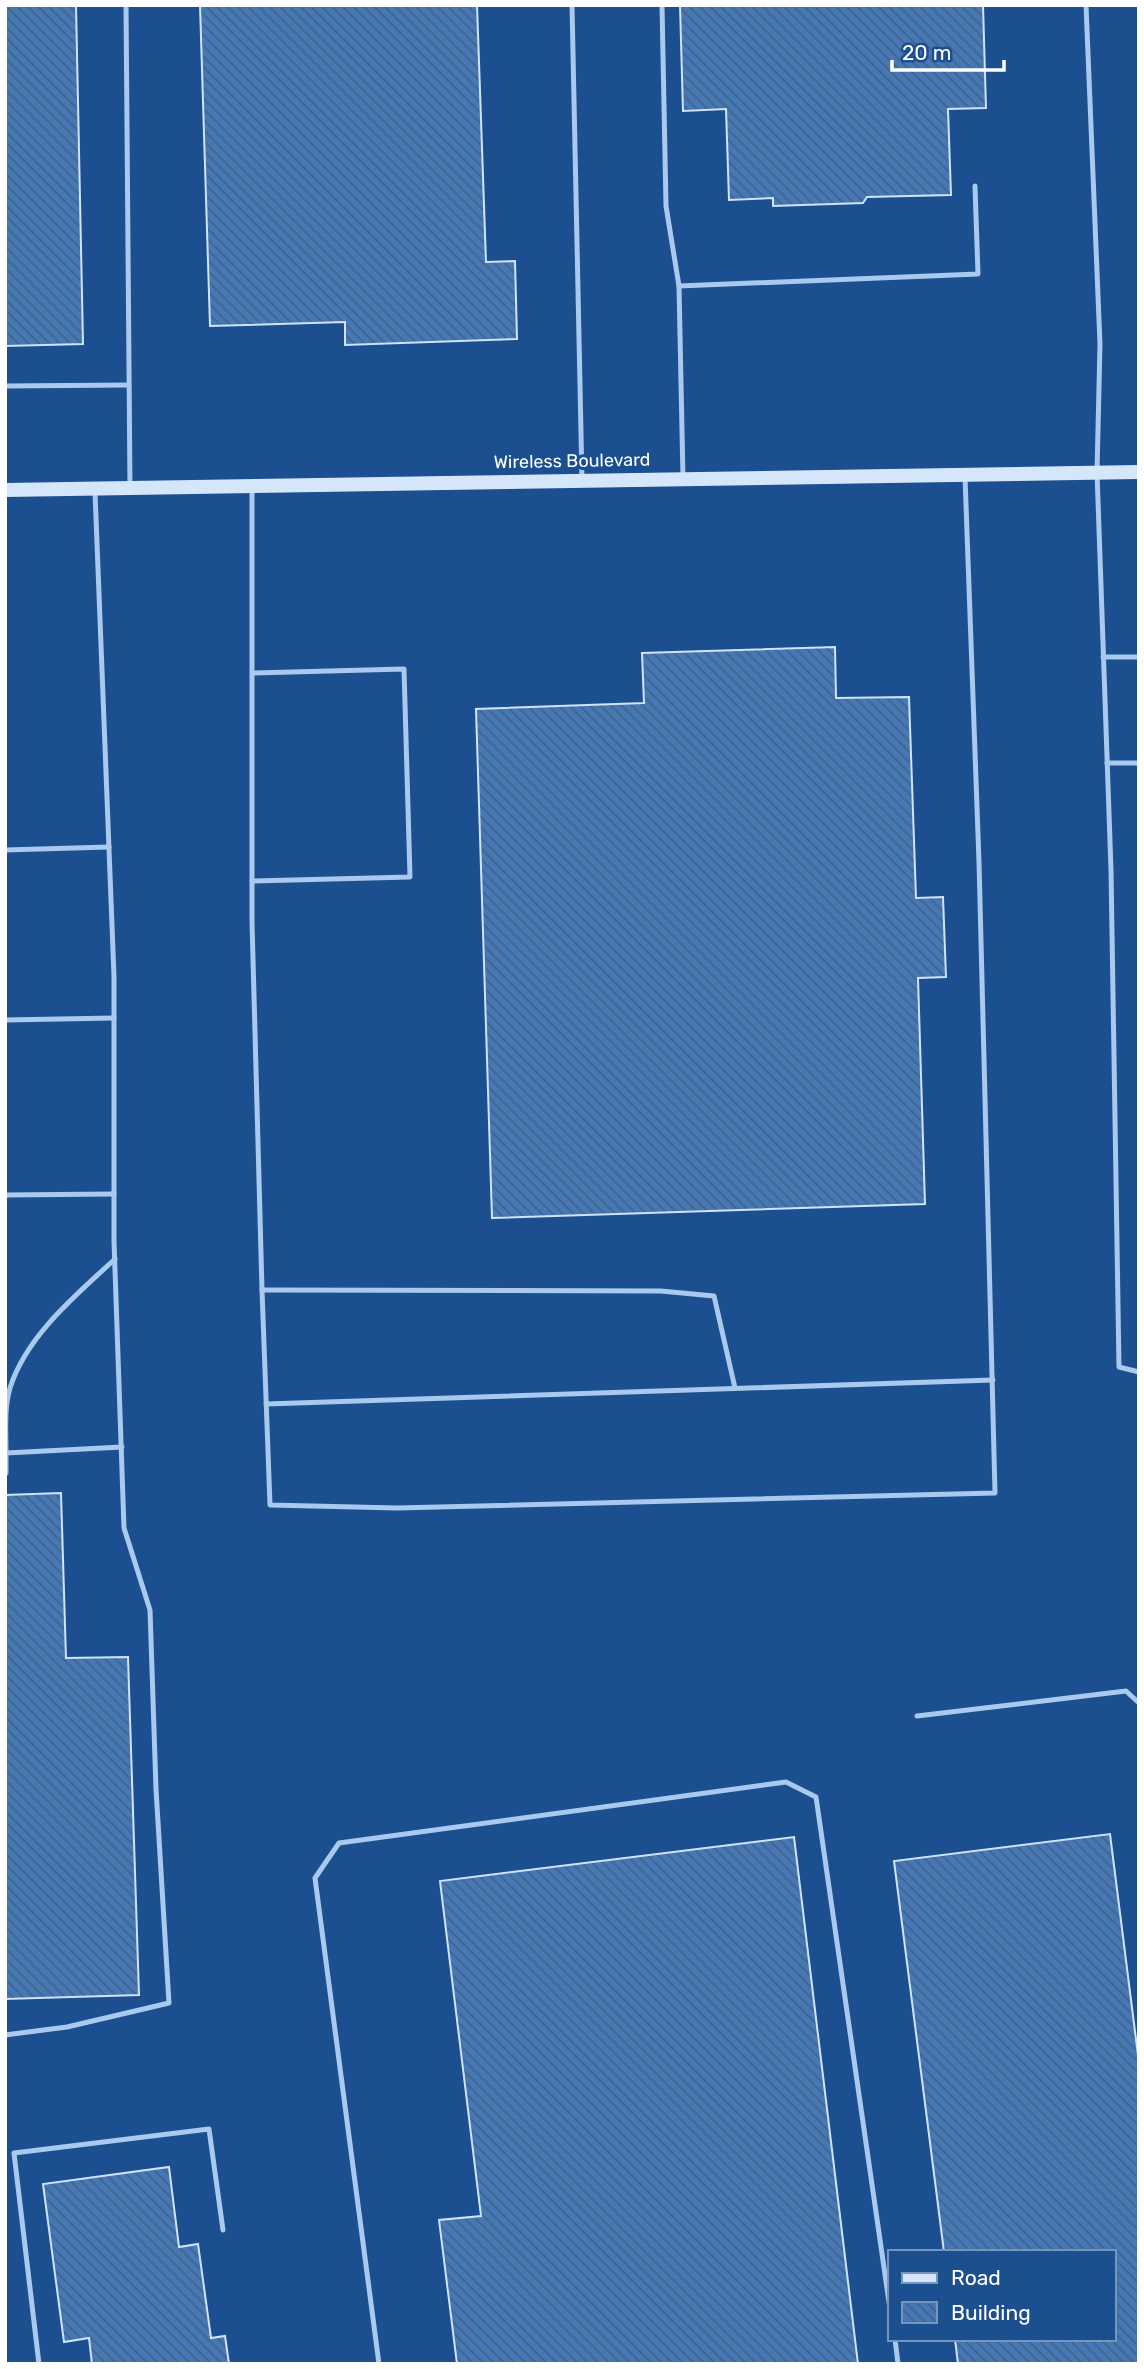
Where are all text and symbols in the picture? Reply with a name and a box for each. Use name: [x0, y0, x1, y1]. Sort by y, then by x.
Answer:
scale bar: [892, 28, 1004, 72]
text: 20 m: [902, 40, 951, 65]
street label: Wireless Boulevard: [493, 449, 651, 473]
legend: [888, 2250, 1116, 2341]
text: Road: [951, 2265, 1001, 2290]
text: Building: [951, 2300, 1031, 2325]

